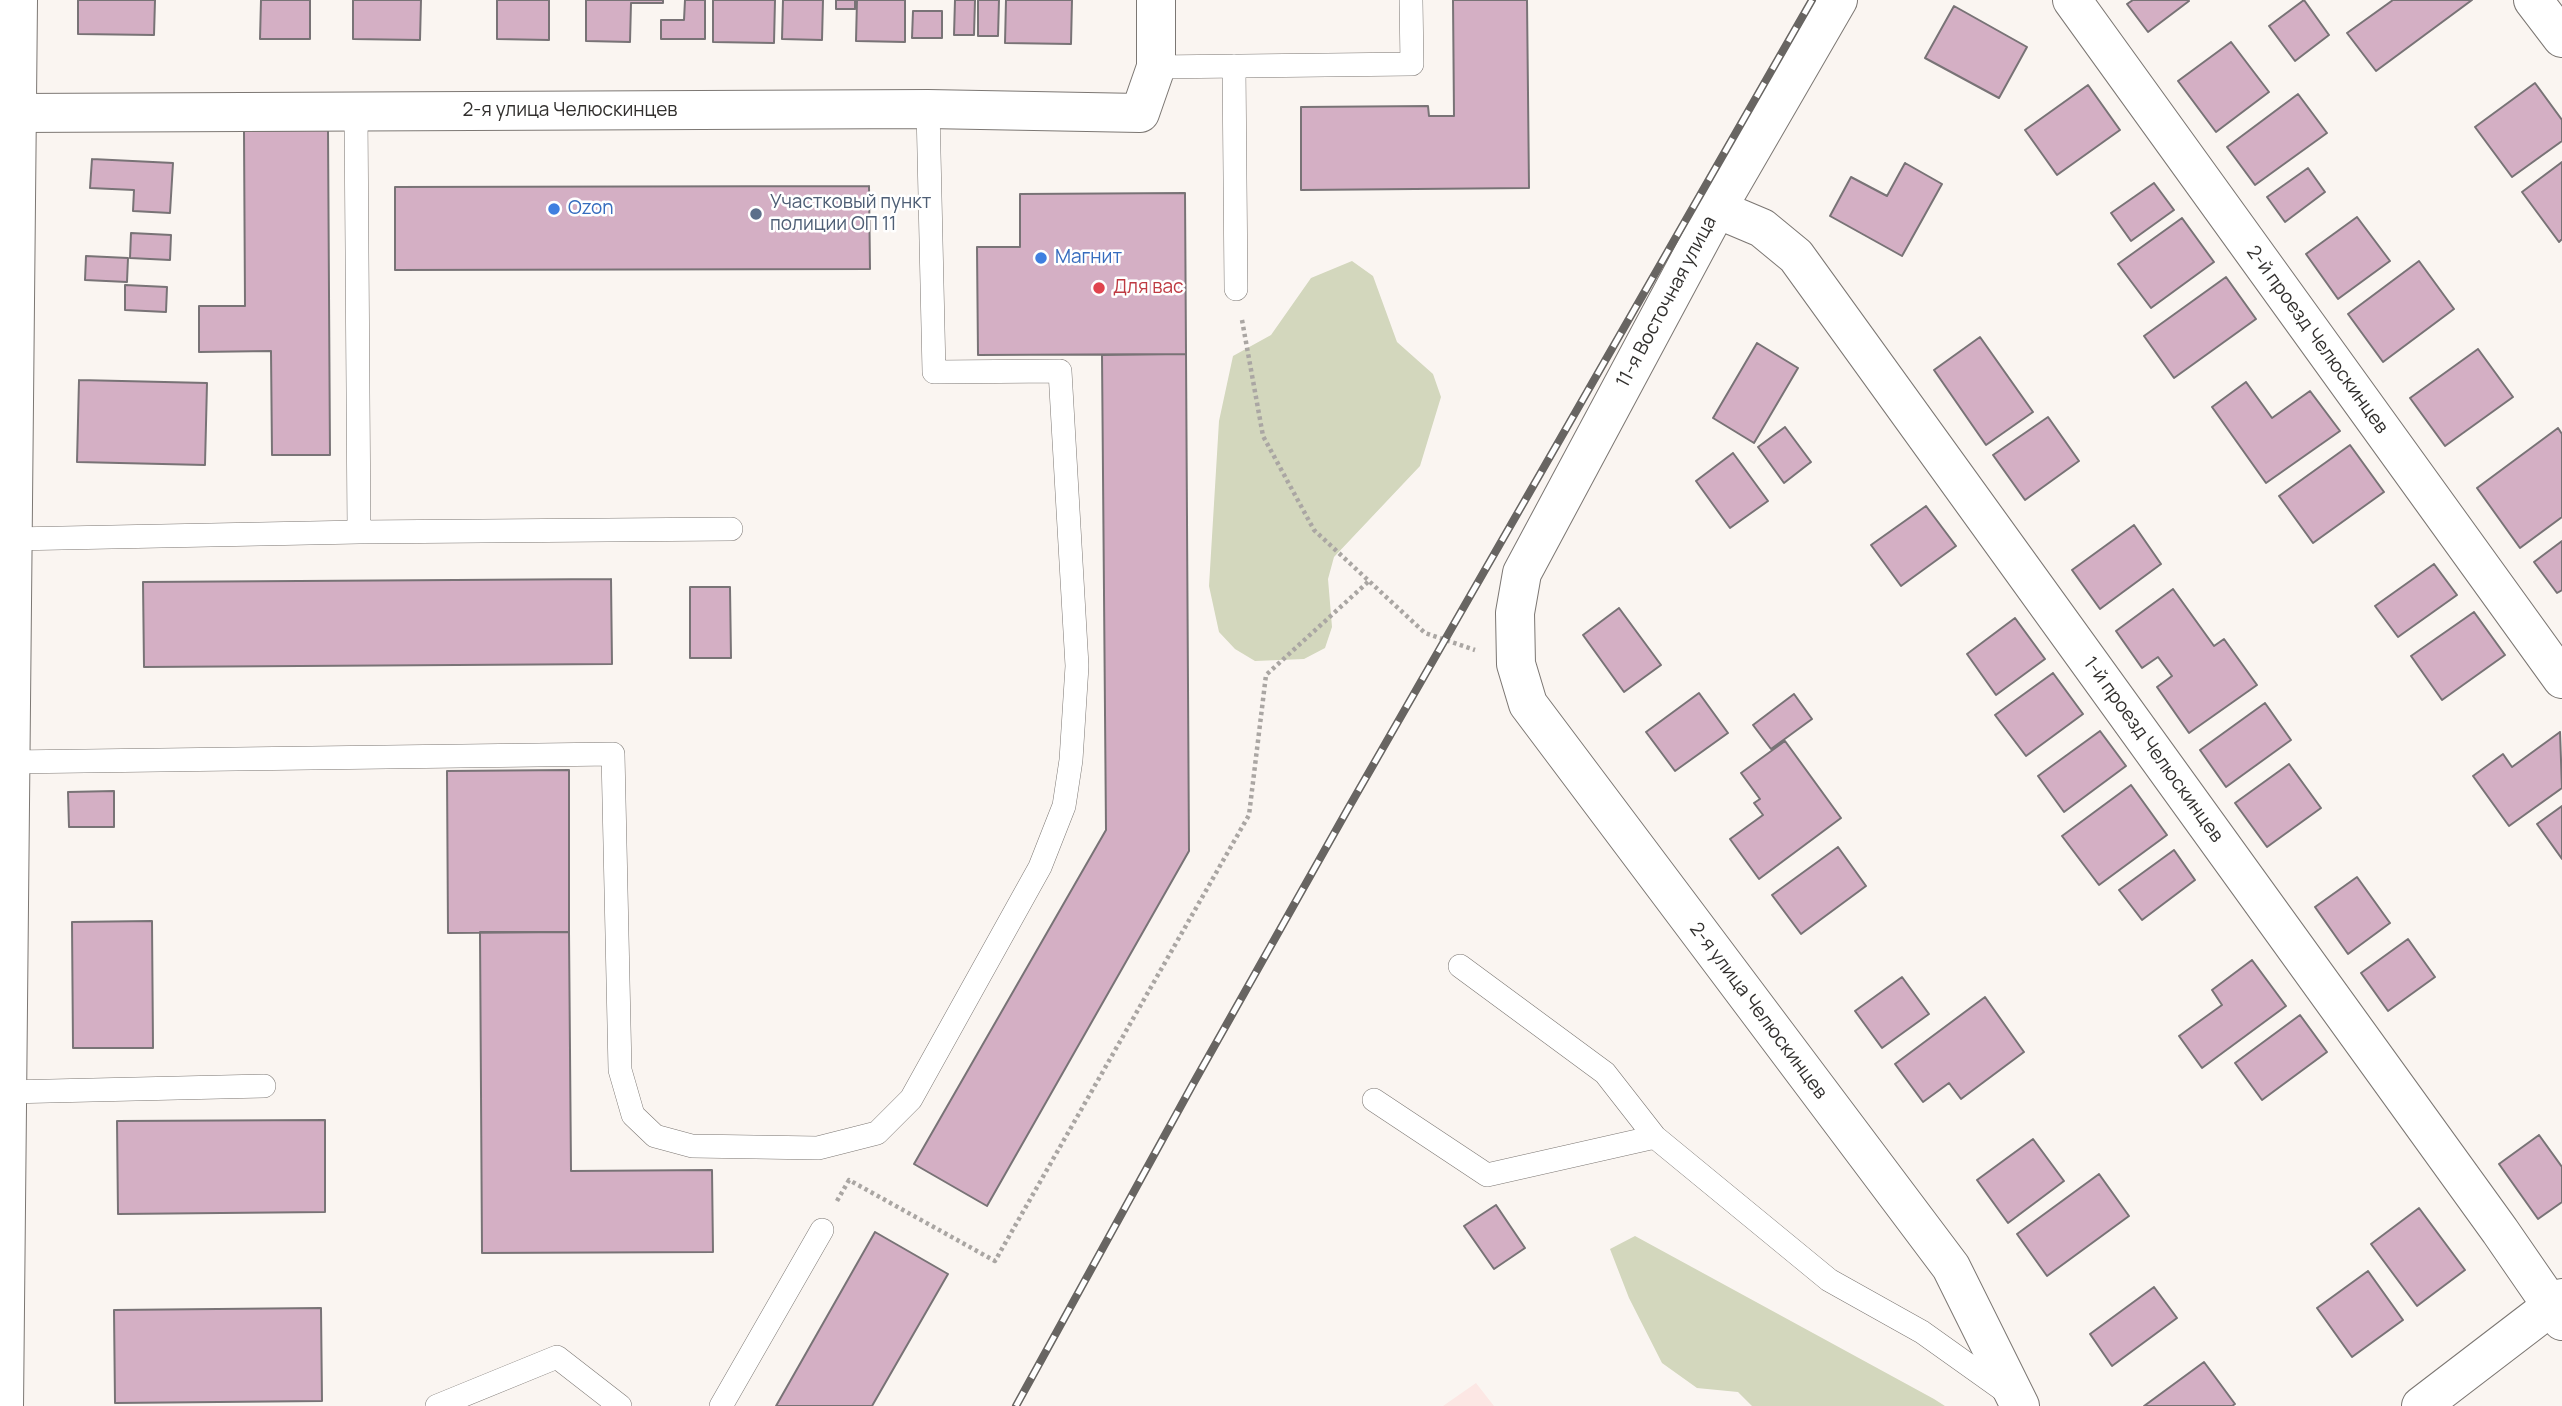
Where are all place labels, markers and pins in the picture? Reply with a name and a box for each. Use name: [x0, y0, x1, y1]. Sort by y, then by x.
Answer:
place label: Участковый пункт полиции ОП 11: [770, 192, 931, 236]
place label: Ozon: [568, 198, 614, 220]
marker: Ozon: [546, 201, 562, 217]
marker: Участковый пункт полиции ОП 11: [748, 206, 764, 222]
place label: Магнит: [1055, 247, 1122, 269]
marker: Магнит: [1033, 250, 1049, 266]
place label: Для вас: [1113, 277, 1183, 299]
marker: Для вас: [1091, 280, 1107, 296]

